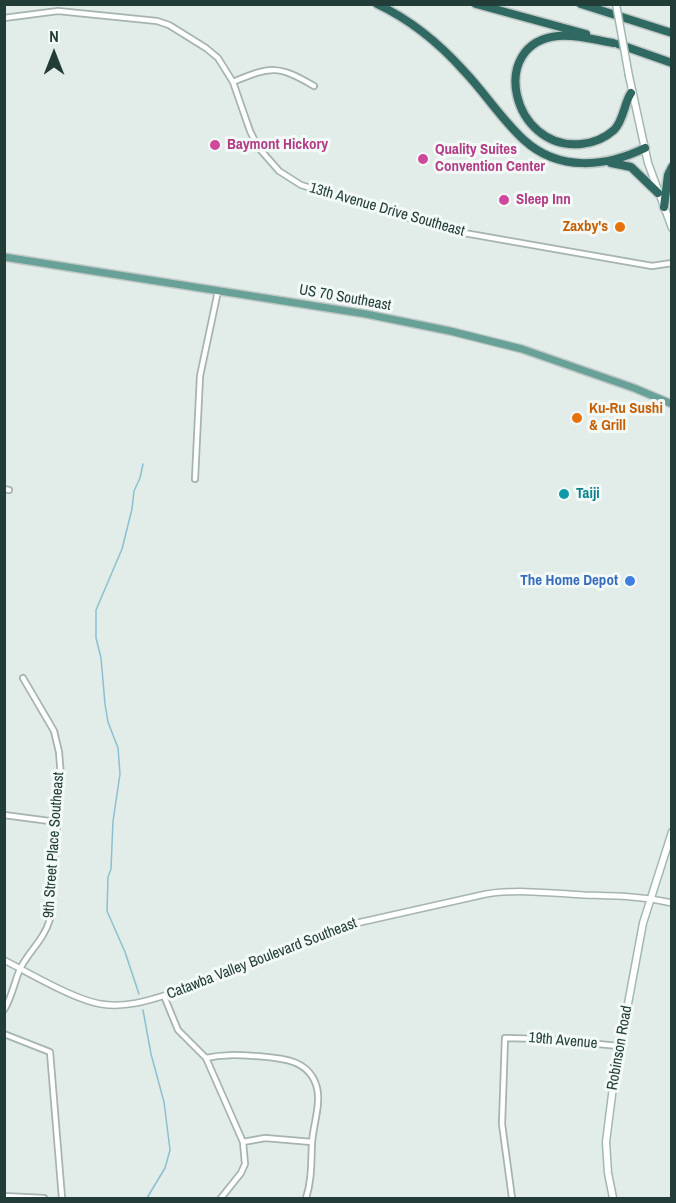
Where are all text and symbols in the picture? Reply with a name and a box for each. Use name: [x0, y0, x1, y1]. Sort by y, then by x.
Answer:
north arrow: [24, 24, 84, 84]
text: N: [49, 25, 59, 47]
place label: Baymont Hickory: [227, 136, 328, 154]
marker: Baymont Hickory: [208, 138, 222, 152]
place label: Quality Suites Convention Center: [435, 141, 545, 176]
marker: Quality Suites Convention Center: [416, 152, 430, 166]
street label: 13th Avenue Drive Southeast: [307, 179, 467, 241]
place label: Sleep Inn: [516, 191, 571, 209]
marker: Sleep Inn: [497, 193, 511, 207]
place label: Zaxby's: [563, 218, 608, 236]
marker: Zaxby's: [613, 220, 627, 234]
street label: US 70 Southeast: [298, 281, 392, 315]
place label: Ku-Ru Sushi & Grill: [589, 400, 663, 435]
marker: Ku-Ru Sushi & Grill: [570, 411, 584, 425]
place label: Taiji: [576, 485, 600, 503]
marker: Taiji: [557, 487, 571, 501]
place label: The Home Depot: [520, 572, 618, 590]
marker: The Home Depot: [623, 574, 637, 588]
street label: 9th Street Place Southeast: [40, 771, 68, 919]
street label: Catawba Valley Boulevard Southeast: [164, 914, 360, 1004]
street label: Robinson Road: [604, 1004, 636, 1092]
street label: 19th Avenue: [528, 1029, 598, 1053]

